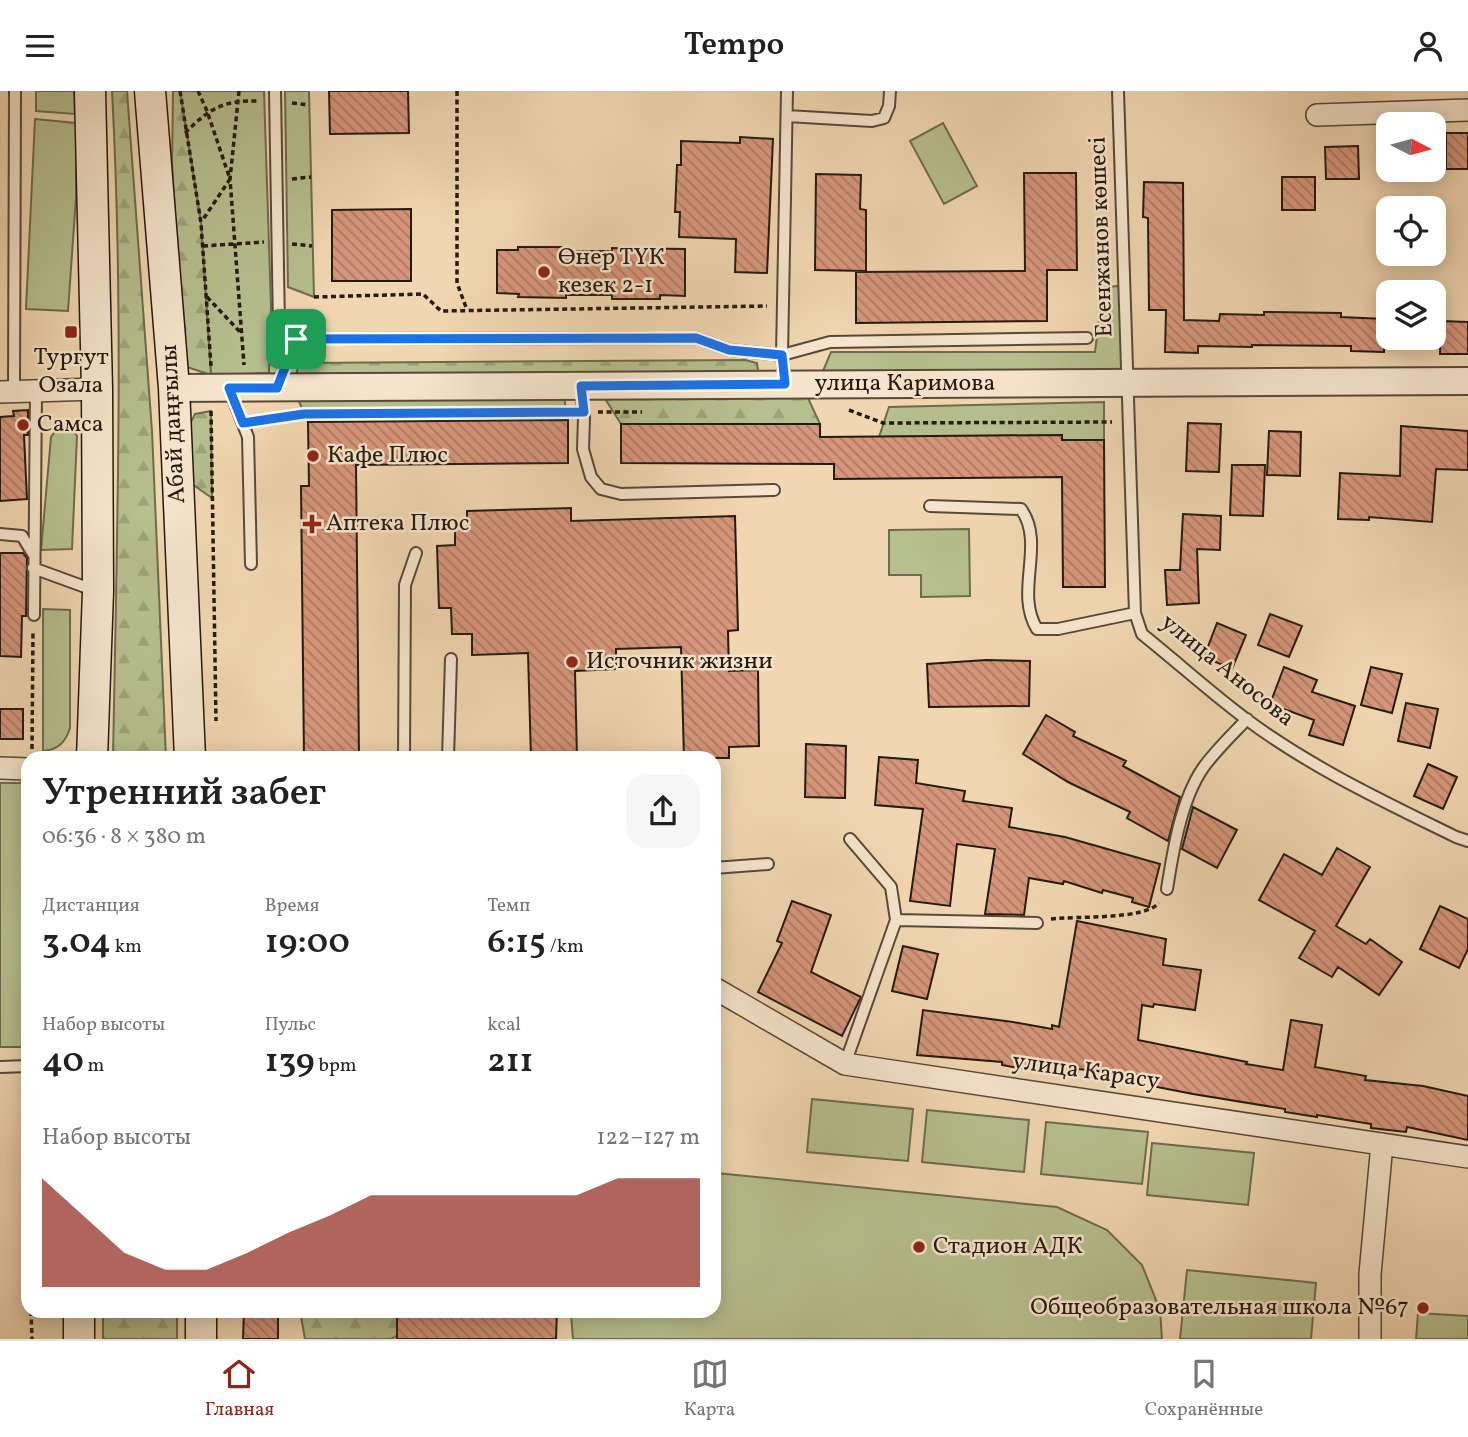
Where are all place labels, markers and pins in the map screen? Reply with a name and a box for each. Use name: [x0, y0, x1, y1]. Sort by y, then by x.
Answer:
place label: Өнер ТҮК кезек 2-1: [558, 241, 665, 303]
marker: Өнер ТҮК кезек 2-1: [536, 264, 552, 280]
pin: [266, 309, 326, 369]
marker: Тургут Озала: [63, 324, 79, 340]
place label: Тургут Озала: [33, 341, 109, 403]
place label: Самса: [37, 408, 104, 442]
marker: Самса: [15, 417, 31, 433]
place label: Кафе Плюс: [327, 439, 448, 473]
marker: Кафе Плюс: [305, 448, 321, 464]
place label: Аптека Плюс: [326, 507, 469, 541]
marker: Аптека Плюс: [304, 516, 320, 532]
place label: Источник жизни: [586, 645, 773, 679]
marker: Источник жизни: [564, 654, 580, 670]
place label: Стадион АДК: [933, 1230, 1083, 1264]
marker: Стадион АДК: [911, 1239, 927, 1255]
place label: Общеобразовательная школа №67: [1030, 1291, 1409, 1325]
marker: Общеобразовательная школа №67: [1415, 1300, 1431, 1316]

